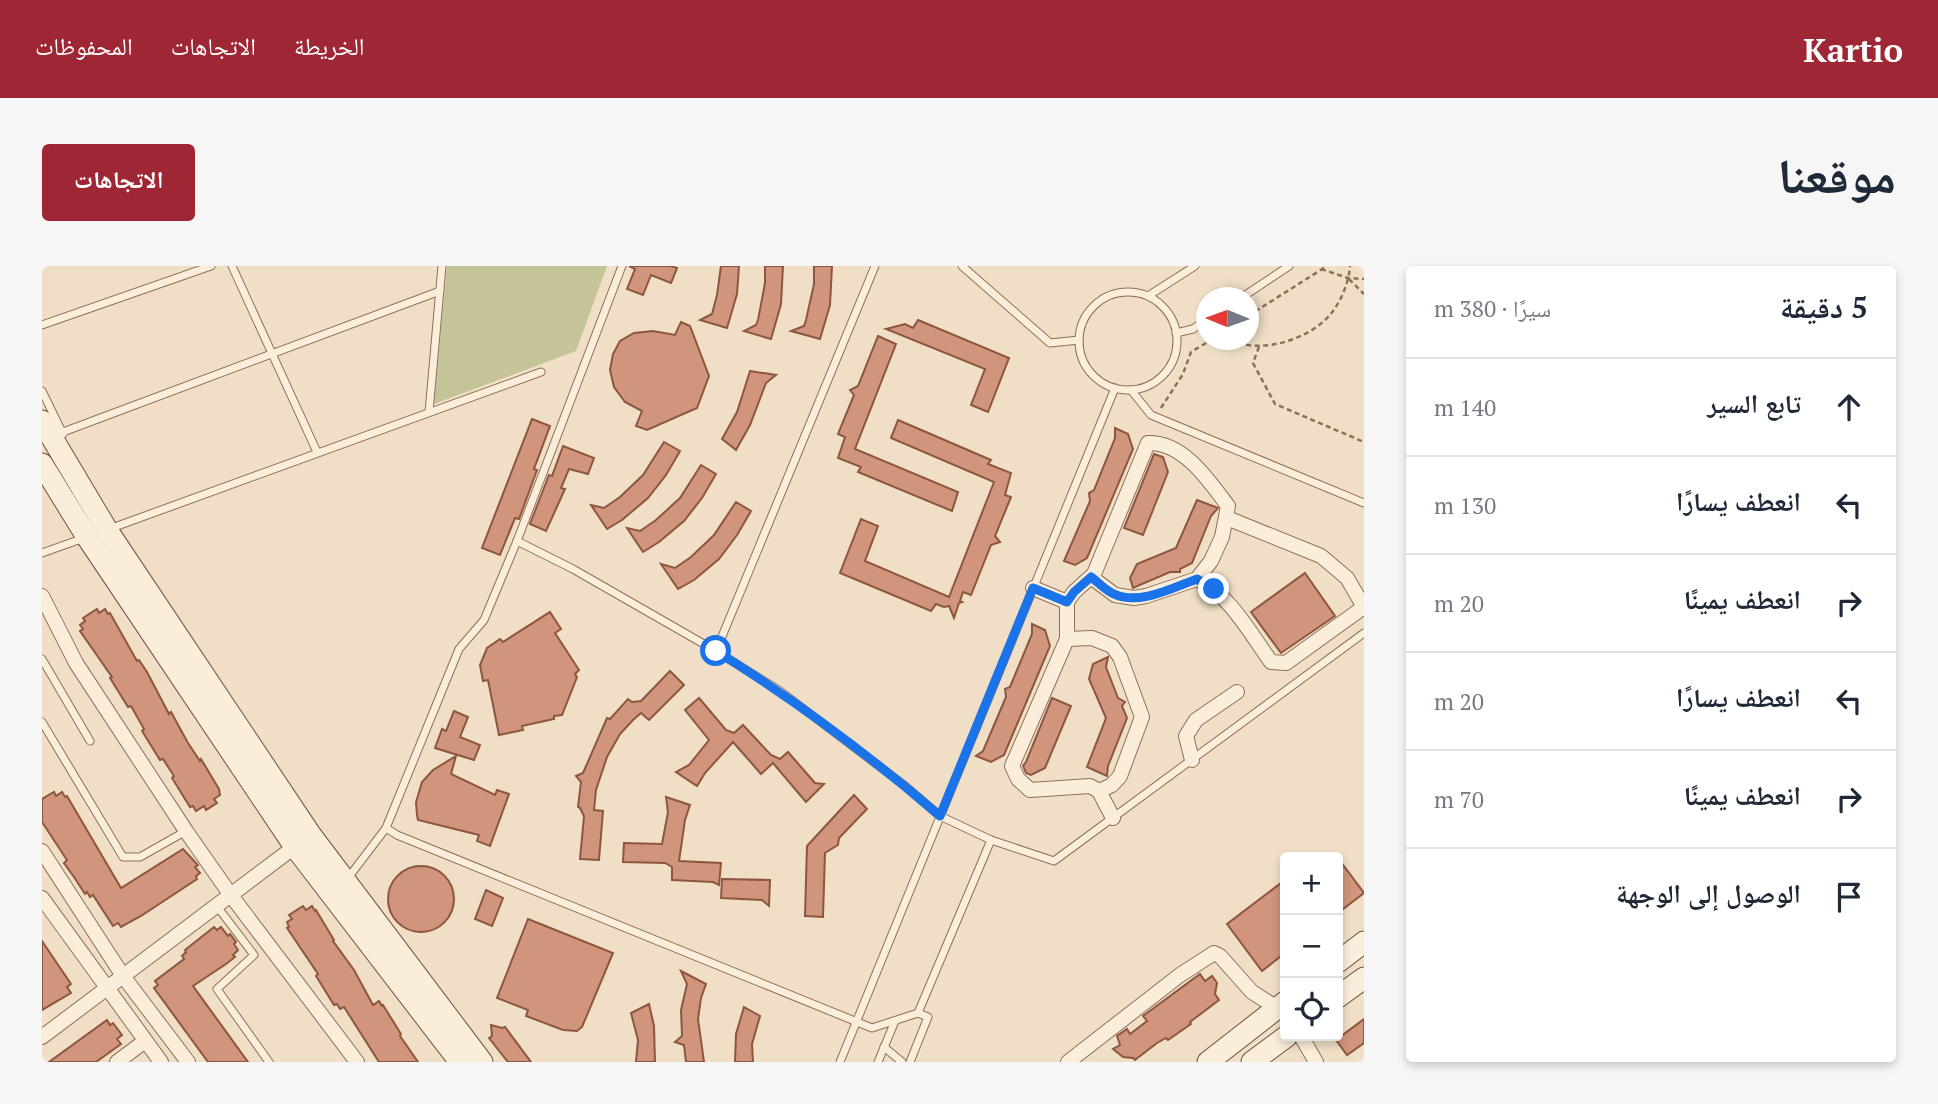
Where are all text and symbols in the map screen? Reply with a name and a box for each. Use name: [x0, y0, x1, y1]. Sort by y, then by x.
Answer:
text: Kartio: [1803, 28, 1903, 71]
text: المحفوظات: [35, 30, 133, 62]
text: الاتجاهات: [171, 30, 256, 62]
text: الخريطة: [294, 30, 365, 62]
text: موقعنا: [1778, 142, 1896, 207]
button: الاتجاهات: [42, 144, 195, 221]
north arrow: [1196, 287, 1259, 350]
text: 5 دقيقة: [1780, 287, 1868, 327]
text: سيرًا · 380 m: [1434, 293, 1551, 324]
text: تابع السير: [1707, 386, 1801, 420]
icon: ahead: [1830, 388, 1868, 426]
text: 140 m: [1434, 392, 1496, 423]
text: انعطف يسارًا: [1676, 484, 1801, 518]
icon: left: [1830, 486, 1868, 524]
text: 130 m: [1434, 490, 1496, 521]
route end: [1198, 573, 1229, 604]
text: انعطف يمينًا: [1684, 582, 1801, 616]
icon: right: [1830, 584, 1868, 622]
text: 20 m: [1434, 588, 1484, 619]
route start: [700, 635, 731, 666]
text: انعطف يسارًا: [1676, 680, 1801, 714]
icon: left: [1830, 682, 1868, 720]
text: 20 m: [1434, 686, 1484, 717]
text: انعطف يمينًا: [1684, 778, 1801, 812]
icon: right: [1830, 780, 1868, 818]
text: 70 m: [1434, 784, 1484, 815]
map controls: [1280, 852, 1343, 1041]
button: +: [1280, 852, 1343, 915]
text: الوصول إلى الوجهة: [1616, 876, 1801, 910]
icon: arrive: [1830, 878, 1868, 916]
button: −: [1280, 915, 1343, 978]
button: locate: [1280, 978, 1343, 1041]

